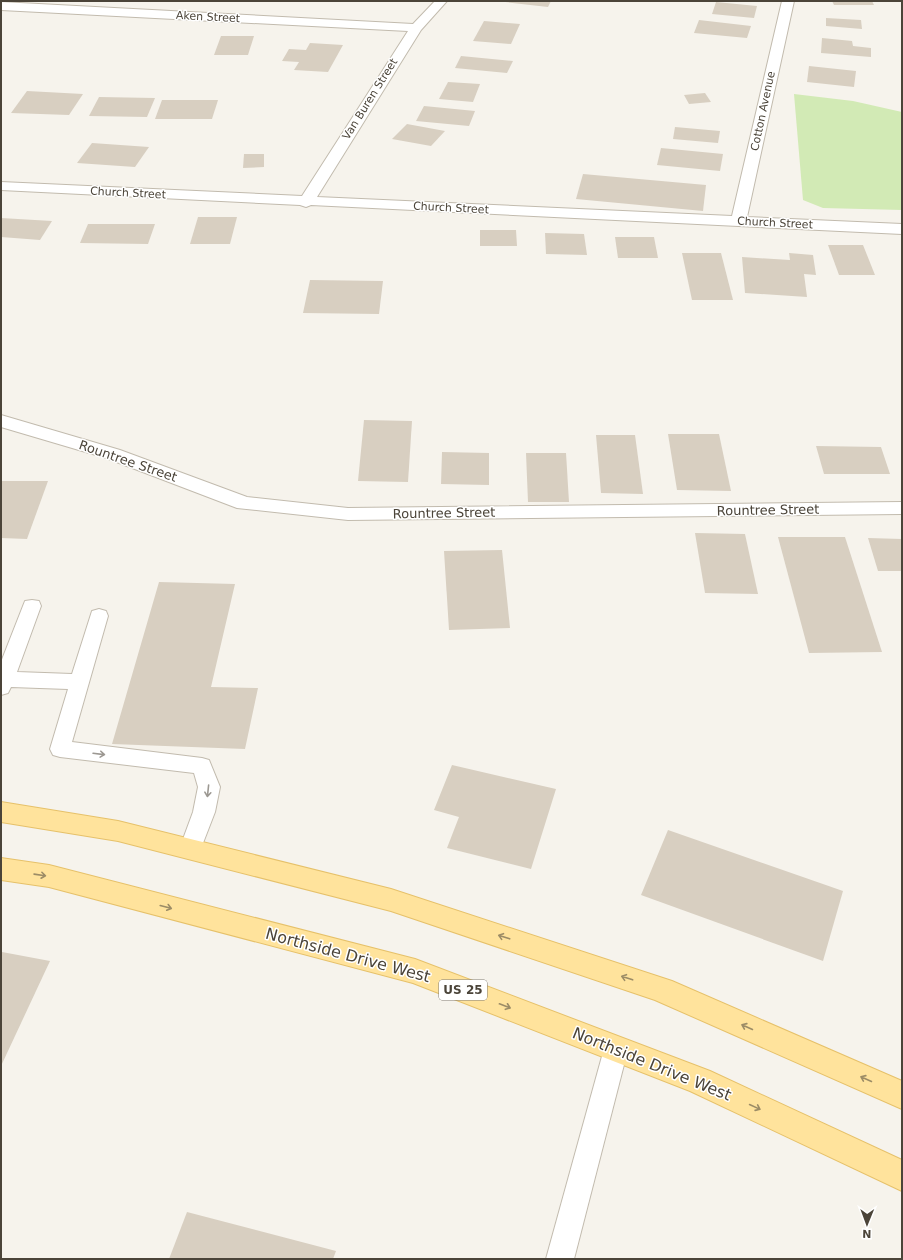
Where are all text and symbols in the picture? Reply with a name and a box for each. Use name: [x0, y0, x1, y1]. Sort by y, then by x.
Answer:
street label: Aken Street: [176, 9, 241, 25]
street label: Van Buren Street: [340, 55, 401, 142]
street label: Cotton Avenue: [748, 70, 778, 152]
street label: Church Street: [90, 185, 167, 202]
street label: Church Street: [413, 200, 490, 217]
street label: Church Street: [737, 215, 814, 232]
street label: Rountree Street: [77, 437, 179, 485]
street label: Rountree Street: [717, 502, 819, 518]
street label: Rountree Street: [393, 505, 495, 521]
one-way arrow: [92, 750, 105, 758]
one-way arrow: [204, 785, 211, 798]
one-way arrow: [33, 871, 46, 879]
one-way arrow: [159, 903, 172, 911]
street label: Northside Drive West: [264, 924, 432, 986]
one-way arrow: [497, 933, 510, 940]
one-way arrow: [621, 974, 633, 982]
road number: US 25: [439, 980, 487, 1000]
one-way arrow: [499, 1002, 511, 1010]
street label: Northside Drive West: [570, 1023, 734, 1105]
one-way arrow: [742, 1023, 754, 1031]
one-way arrow: [861, 1075, 873, 1083]
one-way arrow: [749, 1104, 761, 1111]
north arrow: [847, 1204, 887, 1244]
text: N: [862, 1227, 872, 1240]

